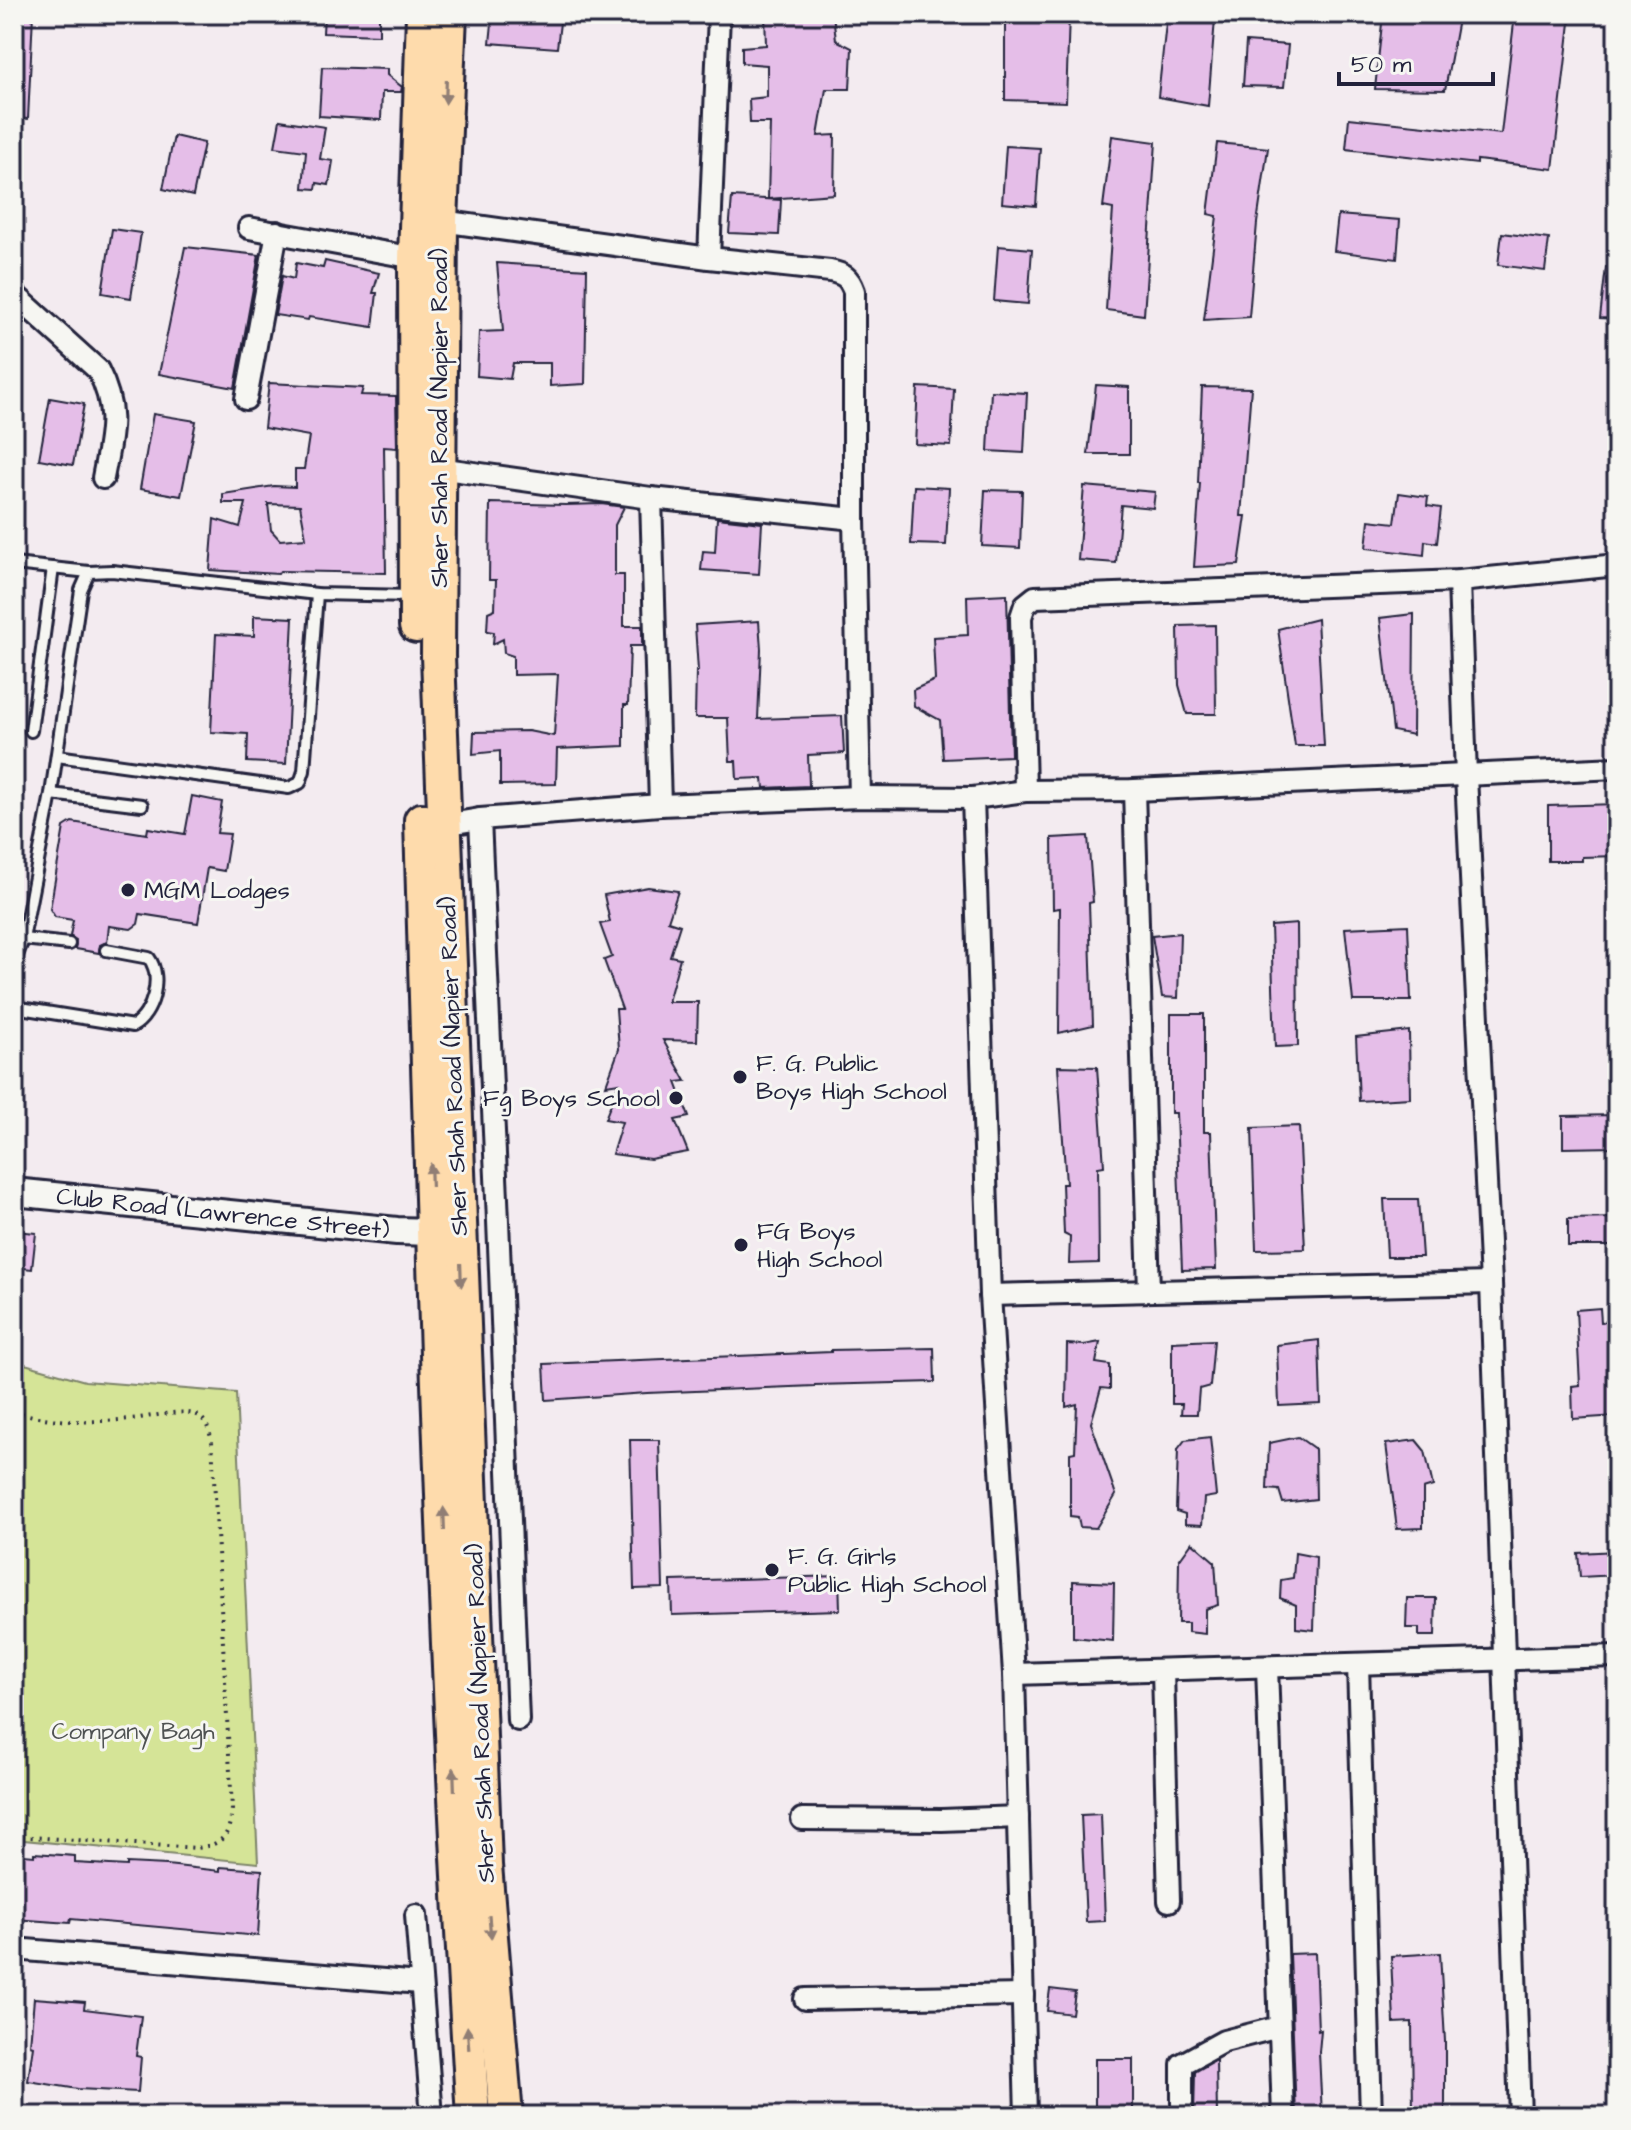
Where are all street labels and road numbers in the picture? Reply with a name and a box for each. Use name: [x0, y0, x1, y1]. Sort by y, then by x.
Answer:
street label: Sher Shah Road (Napier Road): [423, 248, 457, 588]
street label: Sher Shah Road (Napier Road): [431, 896, 477, 1236]
street label: Club Road (Lawrence Street): [55, 1180, 391, 1248]
street label: Sher Shah Road (Napier Road): [458, 1543, 504, 1883]

